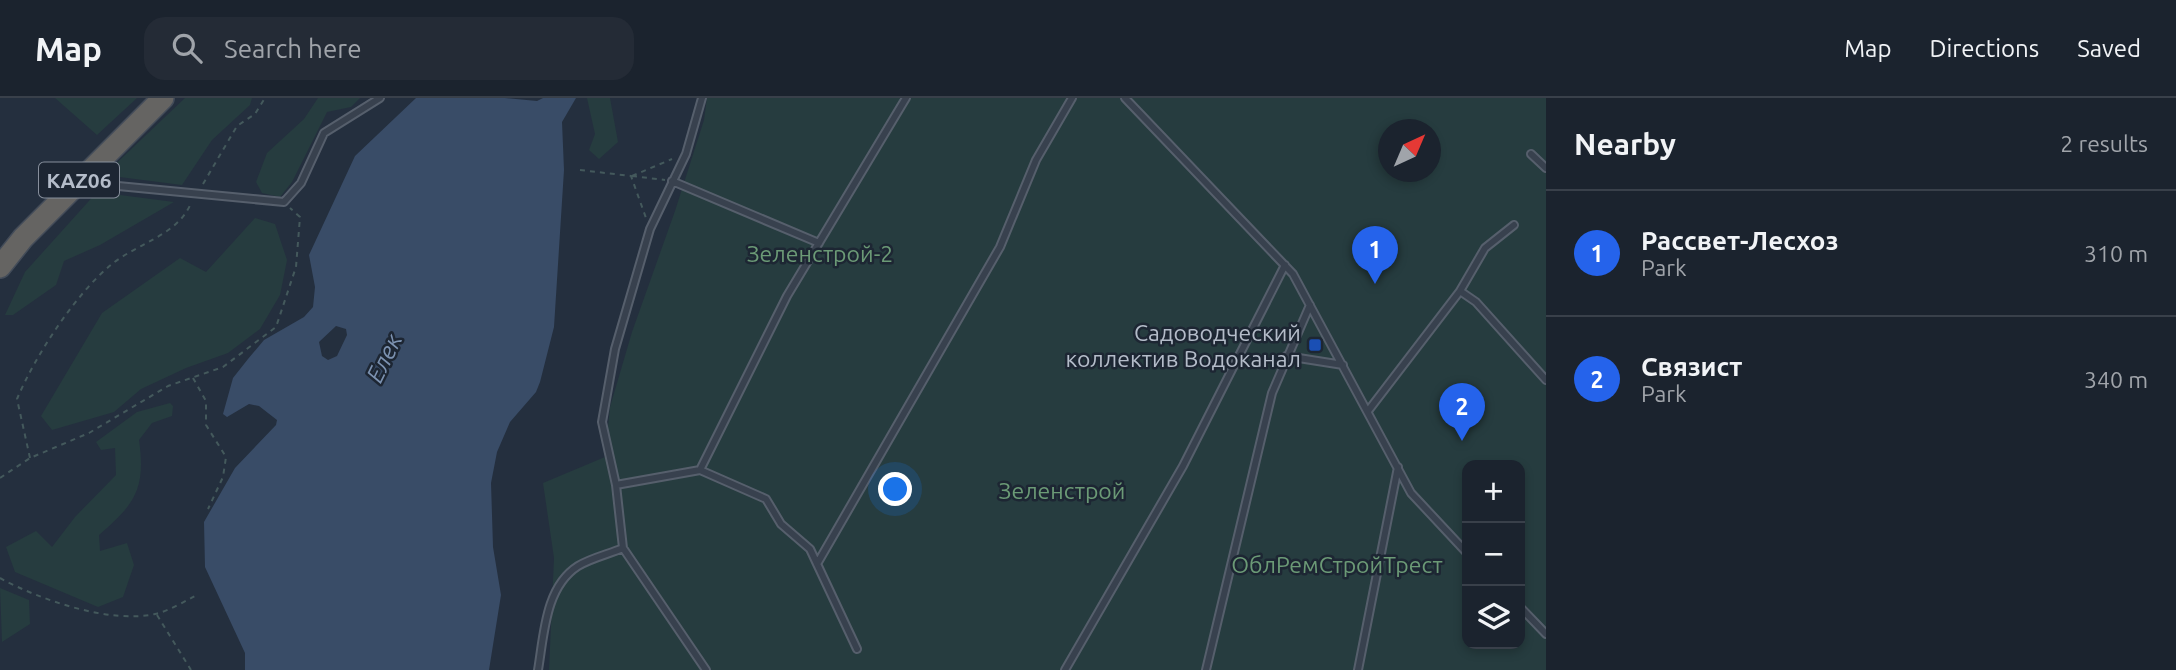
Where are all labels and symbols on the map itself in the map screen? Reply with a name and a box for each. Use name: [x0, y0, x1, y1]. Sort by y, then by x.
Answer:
north arrow: [1378, 119, 1441, 182]
road number: KАZ06: [39, 162, 119, 198]
pin: 1: [1352, 226, 1398, 284]
park label: Зеленстрой-2: [747, 241, 893, 266]
place label: Садоводческий коллектив Водоканал: [1066, 320, 1301, 371]
water label: Елек: [361, 329, 408, 387]
marker: Садоводческий коллектив Водоканал: [1307, 337, 1323, 353]
pin: 2: [1439, 383, 1485, 441]
your location: [878, 472, 912, 506]
park label: Зеленстрой: [999, 478, 1125, 503]
park label: ОблРемСтройТрест: [1231, 552, 1443, 577]

